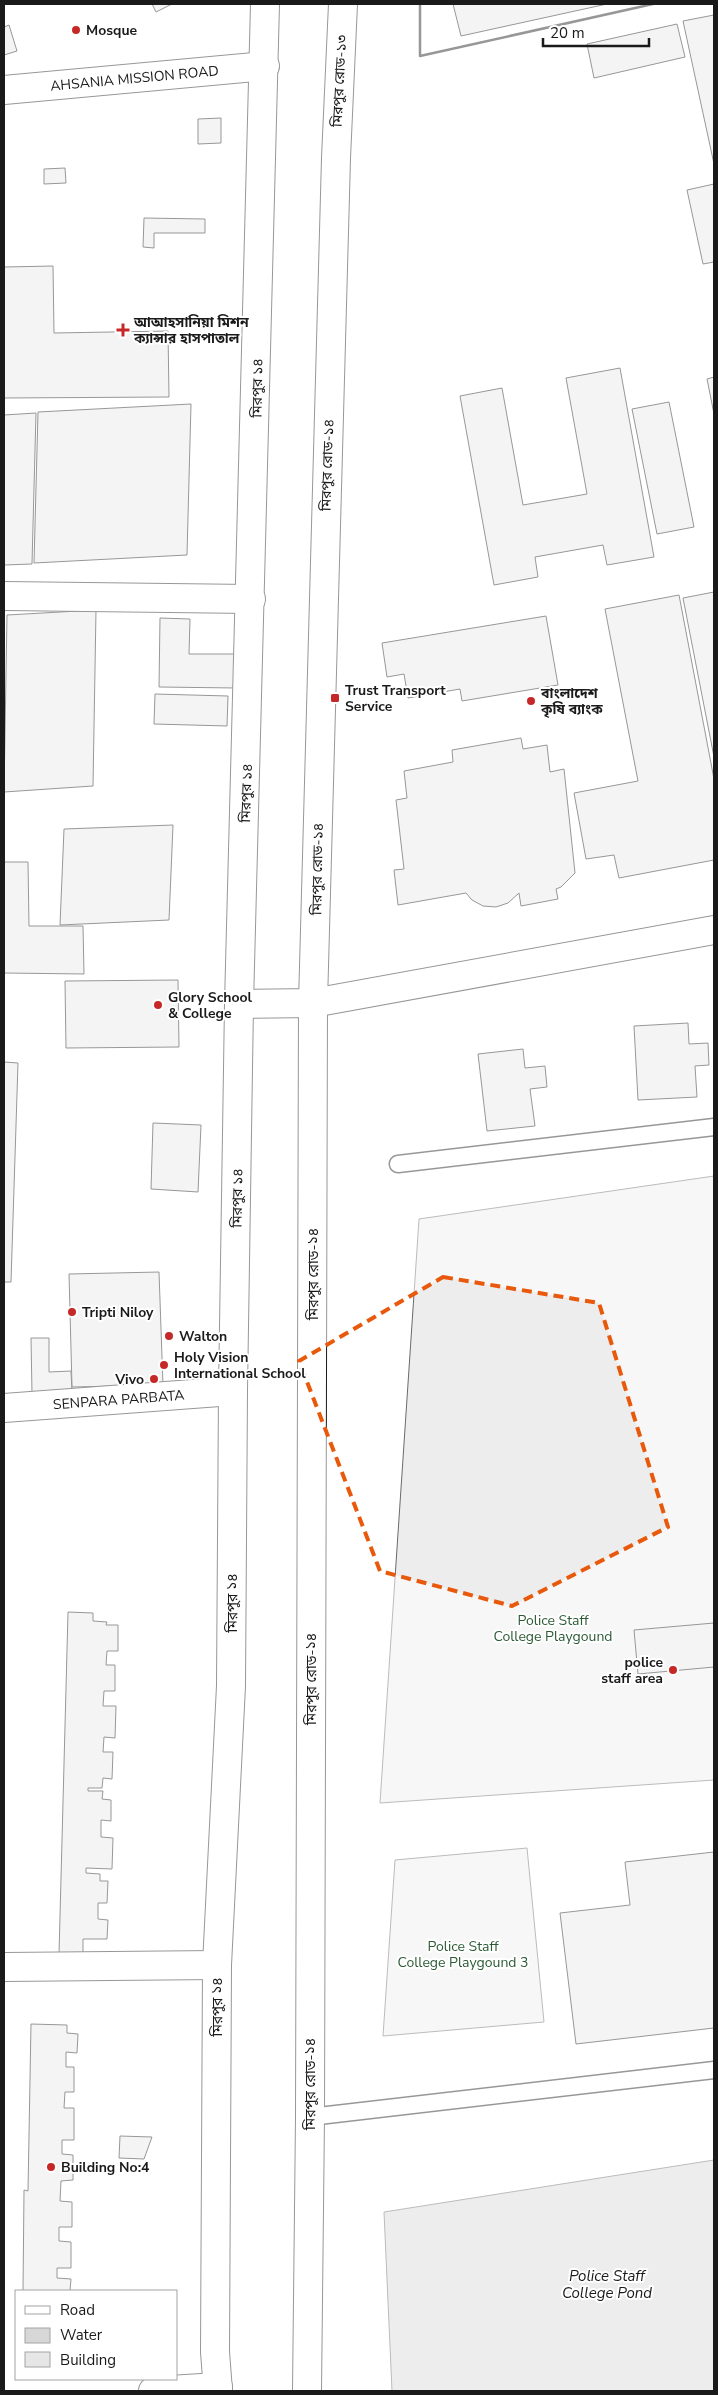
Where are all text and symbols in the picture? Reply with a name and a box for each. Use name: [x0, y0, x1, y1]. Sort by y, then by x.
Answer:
scale bar: [543, 15, 649, 47]
place label: Mosque: [86, 21, 138, 40]
text: 20 m: [550, 23, 585, 43]
marker: Mosque: [70, 24, 82, 36]
street label: মিরপুর রোড-১৩: [328, 34, 351, 129]
street label: AHSANIA MISSION ROAD: [49, 61, 220, 96]
place label: আআহসানিয়া মিশন ক্যান্সার হাসপাতাল: [133, 313, 249, 348]
marker: আআহসানিয়া মিশন ক্যান্সার হাসপাতাল: [116, 323, 130, 337]
street label: মিরপুর ১৪: [247, 358, 268, 419]
street label: মিরপুর রোড-১৪: [316, 419, 339, 512]
place label: Trust Transport Service: [345, 681, 446, 716]
place label: বাংলাদেশ কৃষি ব্যাংক: [540, 684, 603, 719]
marker: Trust Transport Service: [329, 692, 341, 704]
marker: বাংলাদেশ কৃষি ব্যাংক: [525, 695, 537, 707]
street label: মিরপুর ১৪: [236, 763, 257, 824]
street label: মিরপুর রোড-১৪: [307, 823, 328, 916]
place label: Glory School & College: [168, 988, 253, 1023]
marker: Glory School & College: [152, 999, 164, 1011]
street label: মিরপুর ১৪: [227, 1168, 248, 1229]
street label: মিরপুর রোড-১৪: [304, 1228, 323, 1321]
place label: Tripti Niloy: [82, 1303, 154, 1322]
marker: Tripti Niloy: [66, 1306, 78, 1318]
place label: Walton: [179, 1327, 227, 1346]
marker: Walton: [163, 1330, 175, 1342]
place label: Holy Vision International School: [174, 1348, 306, 1383]
marker: Holy Vision International School: [158, 1359, 170, 1371]
place label: Vivo: [114, 1370, 144, 1389]
marker: Vivo: [148, 1373, 160, 1385]
street label: SENPARA PARBATA: [52, 1386, 185, 1414]
street label: মিরপুর ১৪: [223, 1573, 242, 1634]
park label: Police Staff College Playgound: [493, 1611, 613, 1646]
street label: মিরপুর রোড-১৪: [302, 1633, 321, 1726]
place label: police staff area: [601, 1653, 663, 1688]
marker: police staff area: [667, 1664, 679, 1676]
park label: Police Staff College Playgound 3: [397, 1937, 529, 1972]
street label: মিরপুর ১৪: [208, 1977, 227, 2038]
street label: মিরপুর রোড-১৪: [301, 2038, 320, 2131]
place label: Building No:4: [61, 2158, 150, 2177]
marker: Building No:4: [45, 2161, 57, 2173]
water label: Police Staff College Pond: [562, 2266, 652, 2303]
legend: [15, 2290, 178, 2380]
text: Road: [60, 2300, 95, 2320]
text: Water: [60, 2325, 103, 2345]
text: Building: [60, 2350, 116, 2370]

